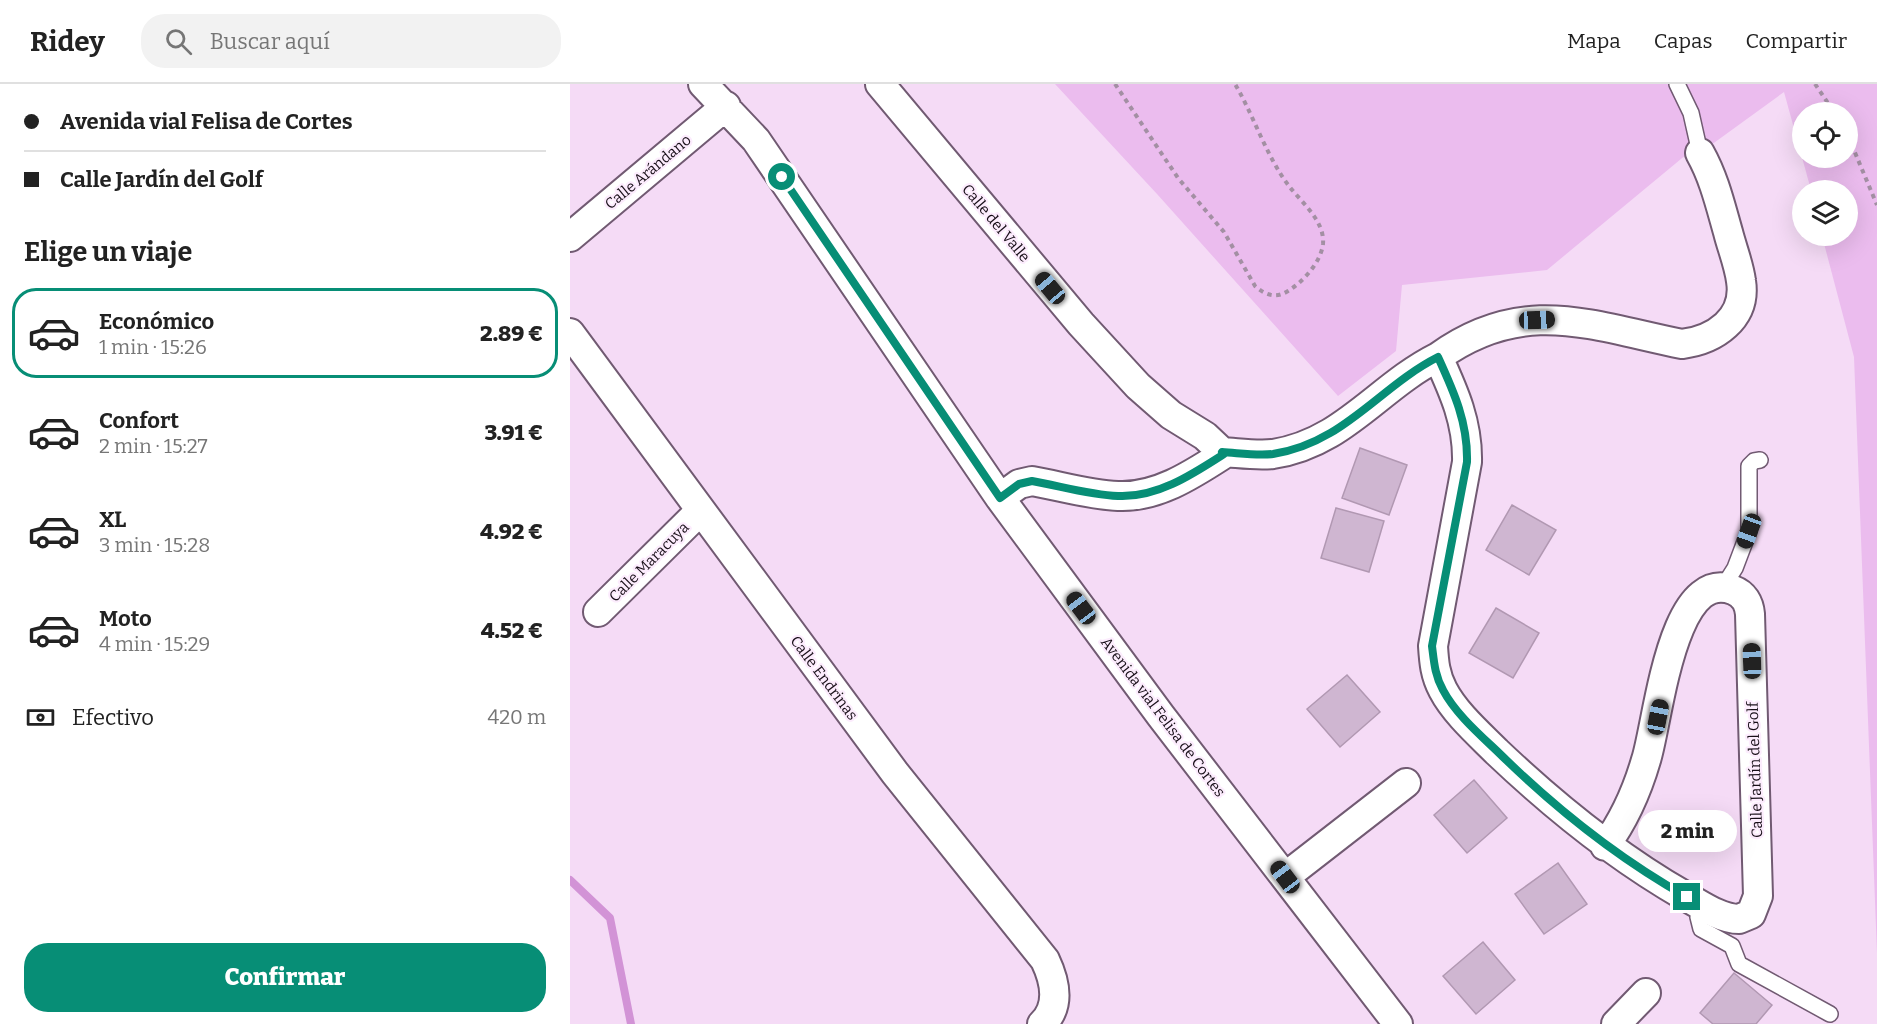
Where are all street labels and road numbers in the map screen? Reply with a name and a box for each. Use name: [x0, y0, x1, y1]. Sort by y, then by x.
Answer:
street label: Calle Arándano: [601, 131, 695, 213]
street label: Calle del Valle: [958, 180, 1034, 266]
street label: Calle Maracuya: [605, 518, 693, 606]
street label: Calle Endrinas: [786, 632, 862, 724]
street label: Avenida vial Felisa de Cortes: [1097, 633, 1229, 801]
street label: Calle Jardín del Golf: [1744, 700, 1766, 838]

